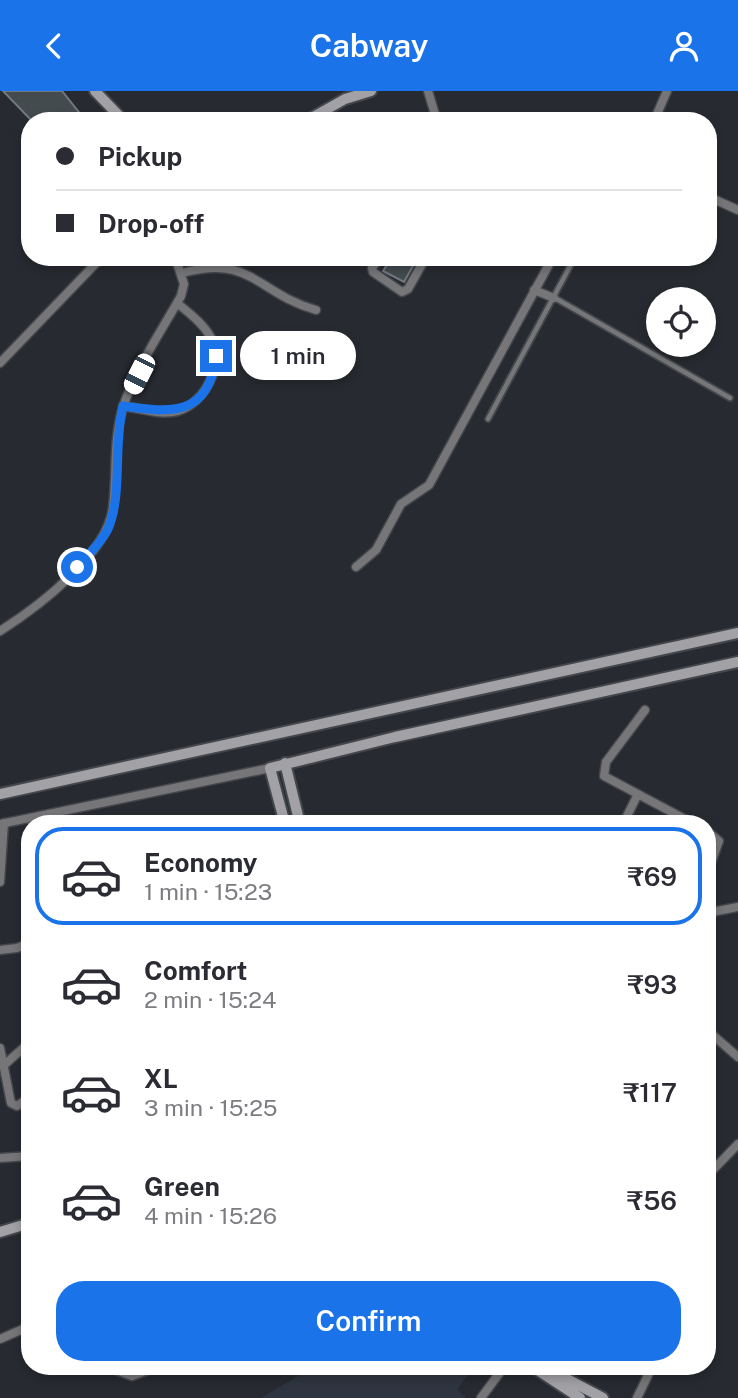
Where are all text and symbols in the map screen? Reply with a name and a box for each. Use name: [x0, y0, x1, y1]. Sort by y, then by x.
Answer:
icon: back: [35, 27, 73, 65]
text: Cabway: [310, 27, 428, 64]
icon: person: [665, 27, 703, 65]
text: Pickup: [98, 141, 182, 172]
text: Drop-off: [98, 208, 204, 239]
map controls: [646, 287, 716, 357]
button: locate: [646, 287, 716, 357]
callout: 1 min: [241, 331, 356, 381]
route end: [200, 340, 232, 372]
text: 1 min: [271, 342, 325, 369]
car: [121, 351, 158, 397]
route start: [61, 551, 93, 583]
icon: car: [60, 845, 123, 908]
text: Economy: [144, 847, 257, 878]
text: ₹69: [628, 861, 677, 892]
text: 1 min · 15:23: [144, 878, 272, 905]
icon: car: [60, 953, 123, 1016]
text: Comfort: [144, 955, 247, 986]
text: ₹93: [628, 969, 677, 1000]
text: 2 min · 15:24: [144, 986, 277, 1013]
icon: car: [60, 1061, 123, 1124]
text: XL: [144, 1063, 178, 1094]
text: ₹117: [623, 1077, 677, 1108]
text: 3 min · 15:25: [144, 1094, 278, 1121]
icon: car: [60, 1169, 123, 1232]
text: Green: [144, 1171, 220, 1202]
text: ₹56: [627, 1185, 677, 1216]
text: 4 min · 15:26: [144, 1202, 277, 1229]
button: Confirm: [56, 1281, 681, 1361]

